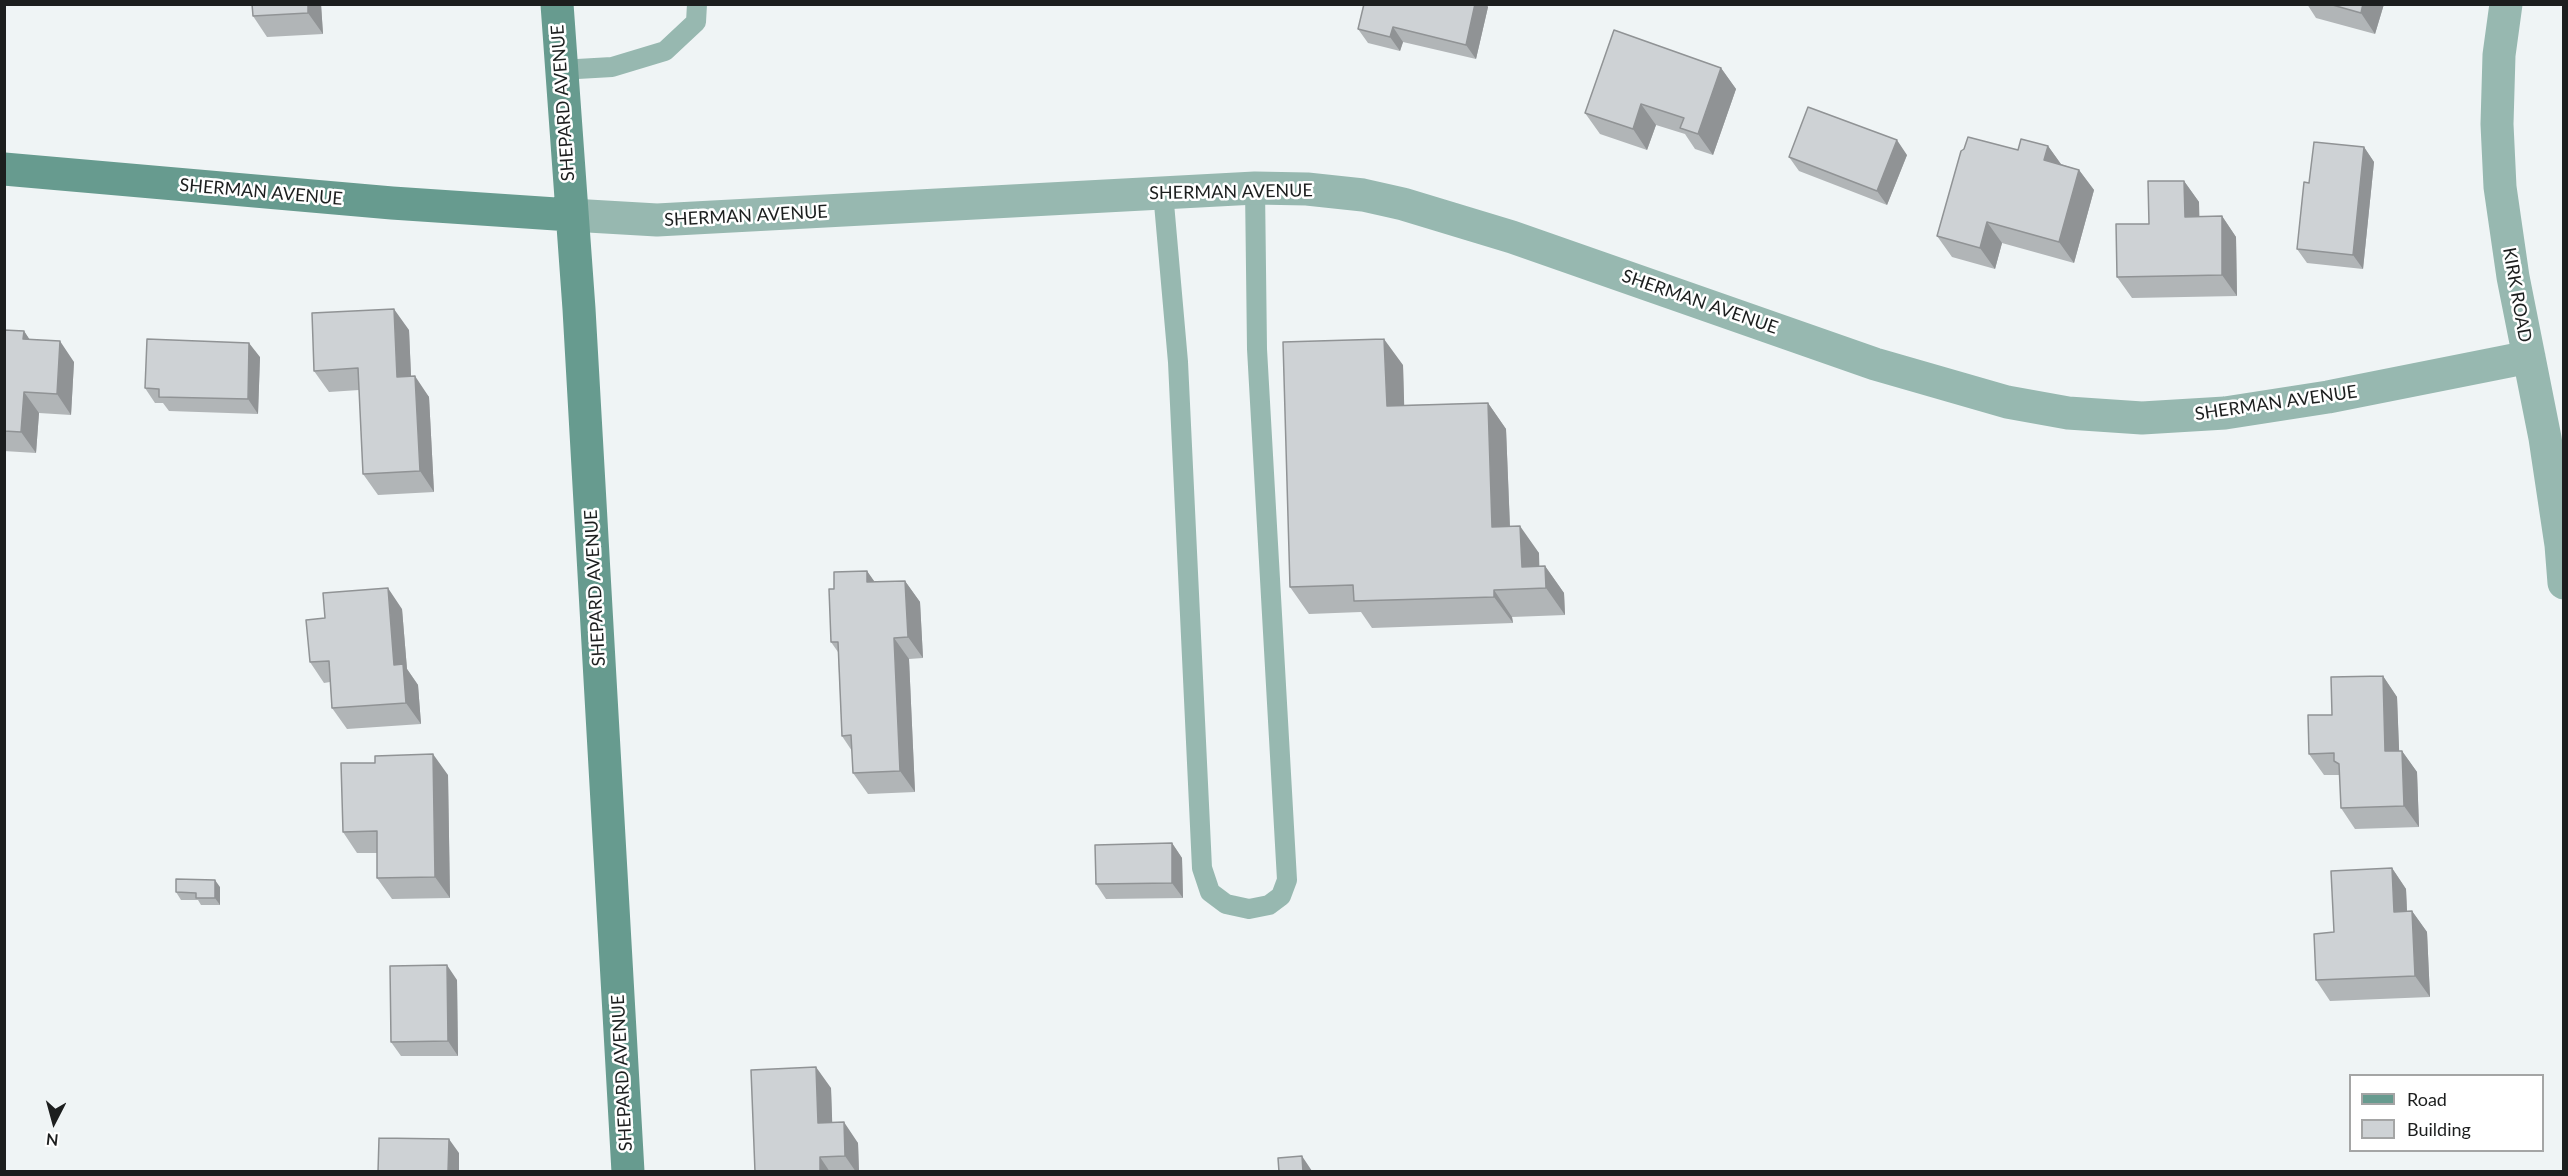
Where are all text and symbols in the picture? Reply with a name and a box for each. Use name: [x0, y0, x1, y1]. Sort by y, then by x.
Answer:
street label: SHEPARD AVENUE: [547, 24, 579, 182]
street label: SHERMAN AVENUE: [179, 174, 343, 210]
street label: SHERMAN AVENUE: [1149, 180, 1313, 204]
street label: SHERMAN AVENUE: [664, 201, 828, 231]
street label: KIRK ROAD: [2498, 246, 2536, 344]
street label: SHERMAN AVENUE: [1619, 265, 1781, 339]
street label: SHERMAN AVENUE: [2193, 381, 2359, 425]
street label: SHEPARD AVENUE: [580, 509, 610, 667]
street label: SHEPARD AVENUE: [607, 994, 637, 1152]
legend: [2349, 1074, 2544, 1152]
text: Road: [2407, 1088, 2447, 1110]
north arrow: [24, 1092, 84, 1152]
text: Building: [2407, 1118, 2471, 1140]
text: N: [45, 1130, 59, 1150]

